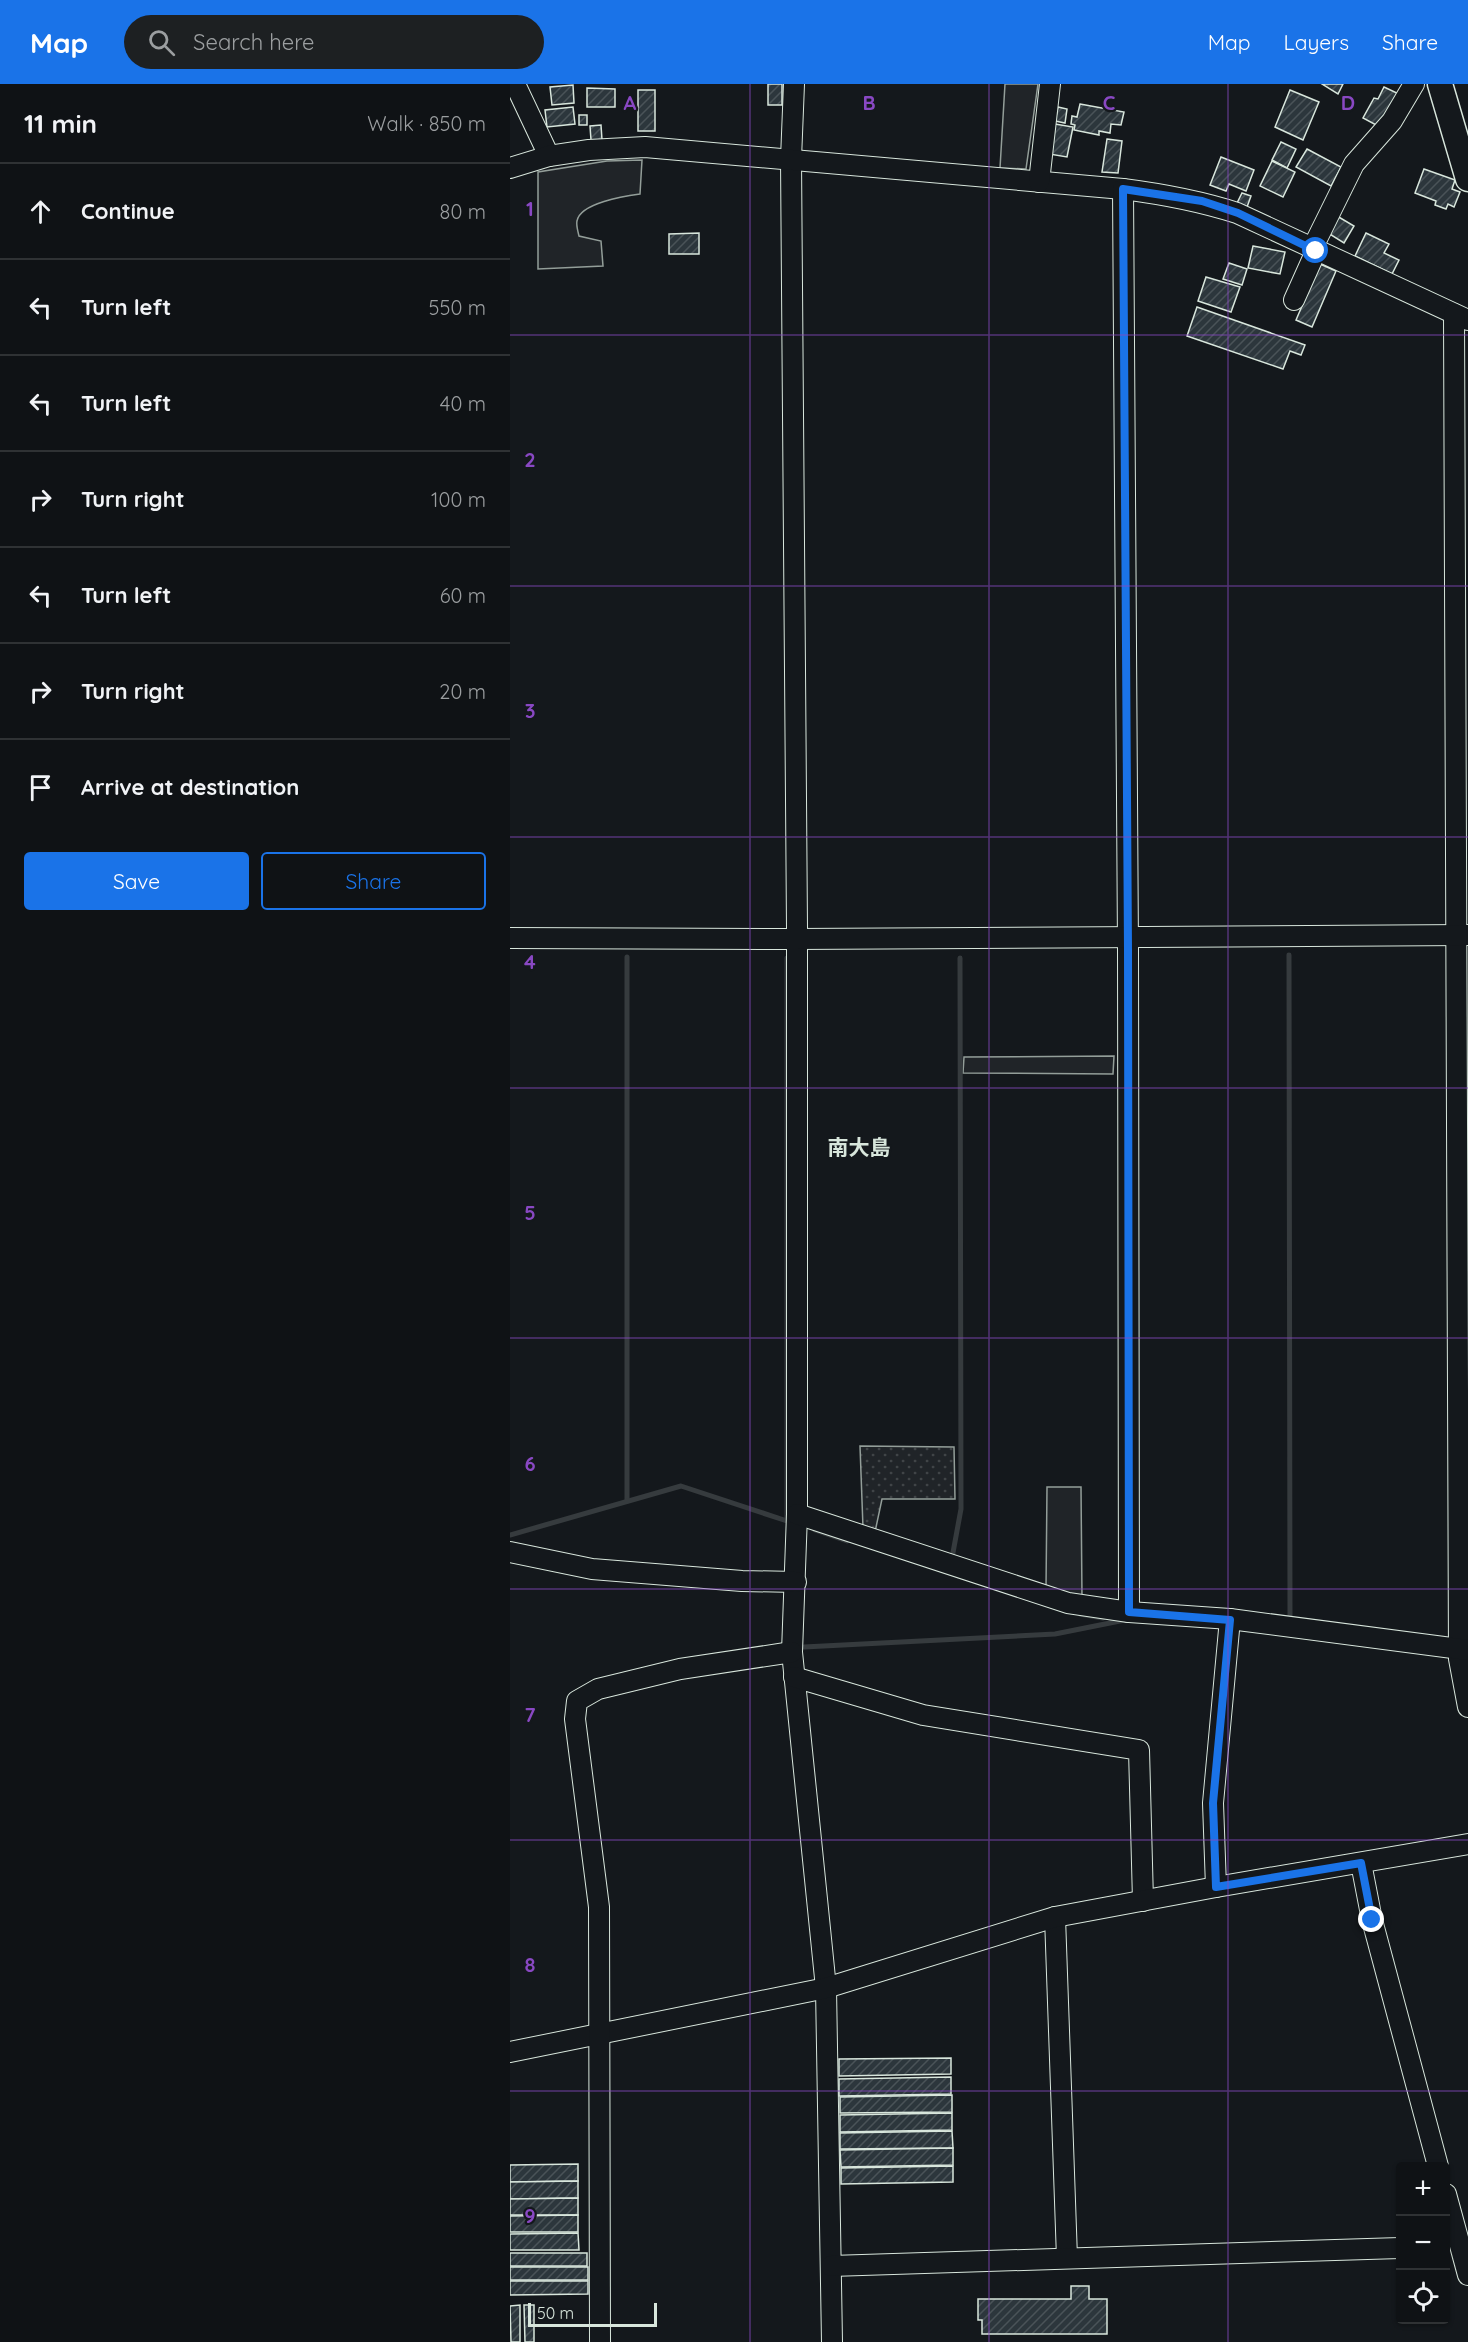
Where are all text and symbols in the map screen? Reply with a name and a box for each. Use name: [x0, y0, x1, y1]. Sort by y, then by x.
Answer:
search box: [124, 15, 544, 69]
text: Map: [30, 25, 88, 60]
icon: search: [145, 26, 178, 59]
text: Search here: [193, 28, 315, 56]
text: Map: [1208, 29, 1251, 55]
text: Layers: [1284, 29, 1349, 55]
text: Share: [1382, 29, 1438, 55]
text: A: [624, 90, 637, 115]
text: B: [862, 90, 876, 115]
text: C: [1103, 90, 1116, 115]
text: D: [1341, 90, 1355, 115]
text: 11 min: [24, 107, 97, 140]
text: Walk · 850 m: [367, 111, 486, 136]
icon: ahead: [24, 195, 57, 228]
text: 1: [526, 196, 534, 221]
text: Continue: [81, 197, 175, 225]
text: 80 m: [440, 199, 486, 224]
route start: [1302, 237, 1328, 263]
icon: left: [24, 291, 57, 324]
text: Turn left: [81, 293, 171, 321]
text: 550 m: [429, 295, 486, 320]
icon: left: [24, 387, 57, 420]
text: Turn left: [81, 389, 171, 417]
text: 40 m: [440, 391, 486, 416]
text: 2: [524, 447, 536, 472]
icon: right: [24, 483, 57, 516]
text: Turn right: [81, 485, 185, 513]
text: 100 m: [431, 487, 486, 512]
icon: left: [24, 579, 57, 612]
text: Turn left: [81, 581, 171, 609]
text: 60 m: [440, 583, 486, 608]
icon: right: [24, 675, 57, 708]
text: Turn right: [81, 677, 185, 705]
text: 20 m: [439, 679, 486, 704]
text: 3: [525, 698, 535, 723]
icon: arrive: [24, 771, 57, 804]
text: Arrive at destination: [81, 773, 299, 801]
button: Save: [24, 852, 249, 910]
button: Share: [261, 852, 486, 910]
text: 4: [524, 949, 536, 974]
district label: 南大島: [828, 1134, 891, 1160]
text: 5: [524, 1200, 536, 1225]
text: 6: [524, 1451, 536, 1476]
text: 7: [525, 1702, 536, 1727]
route end: [1358, 1906, 1384, 1932]
text: 8: [525, 1952, 536, 1977]
map controls: [1396, 2162, 1450, 2324]
button: +: [1396, 2162, 1450, 2216]
text: 9: [524, 2203, 536, 2228]
button: −: [1396, 2216, 1450, 2270]
button: locate: [1396, 2270, 1450, 2324]
scale bar: [528, 2300, 657, 2328]
text: 50 m: [537, 2303, 574, 2323]

